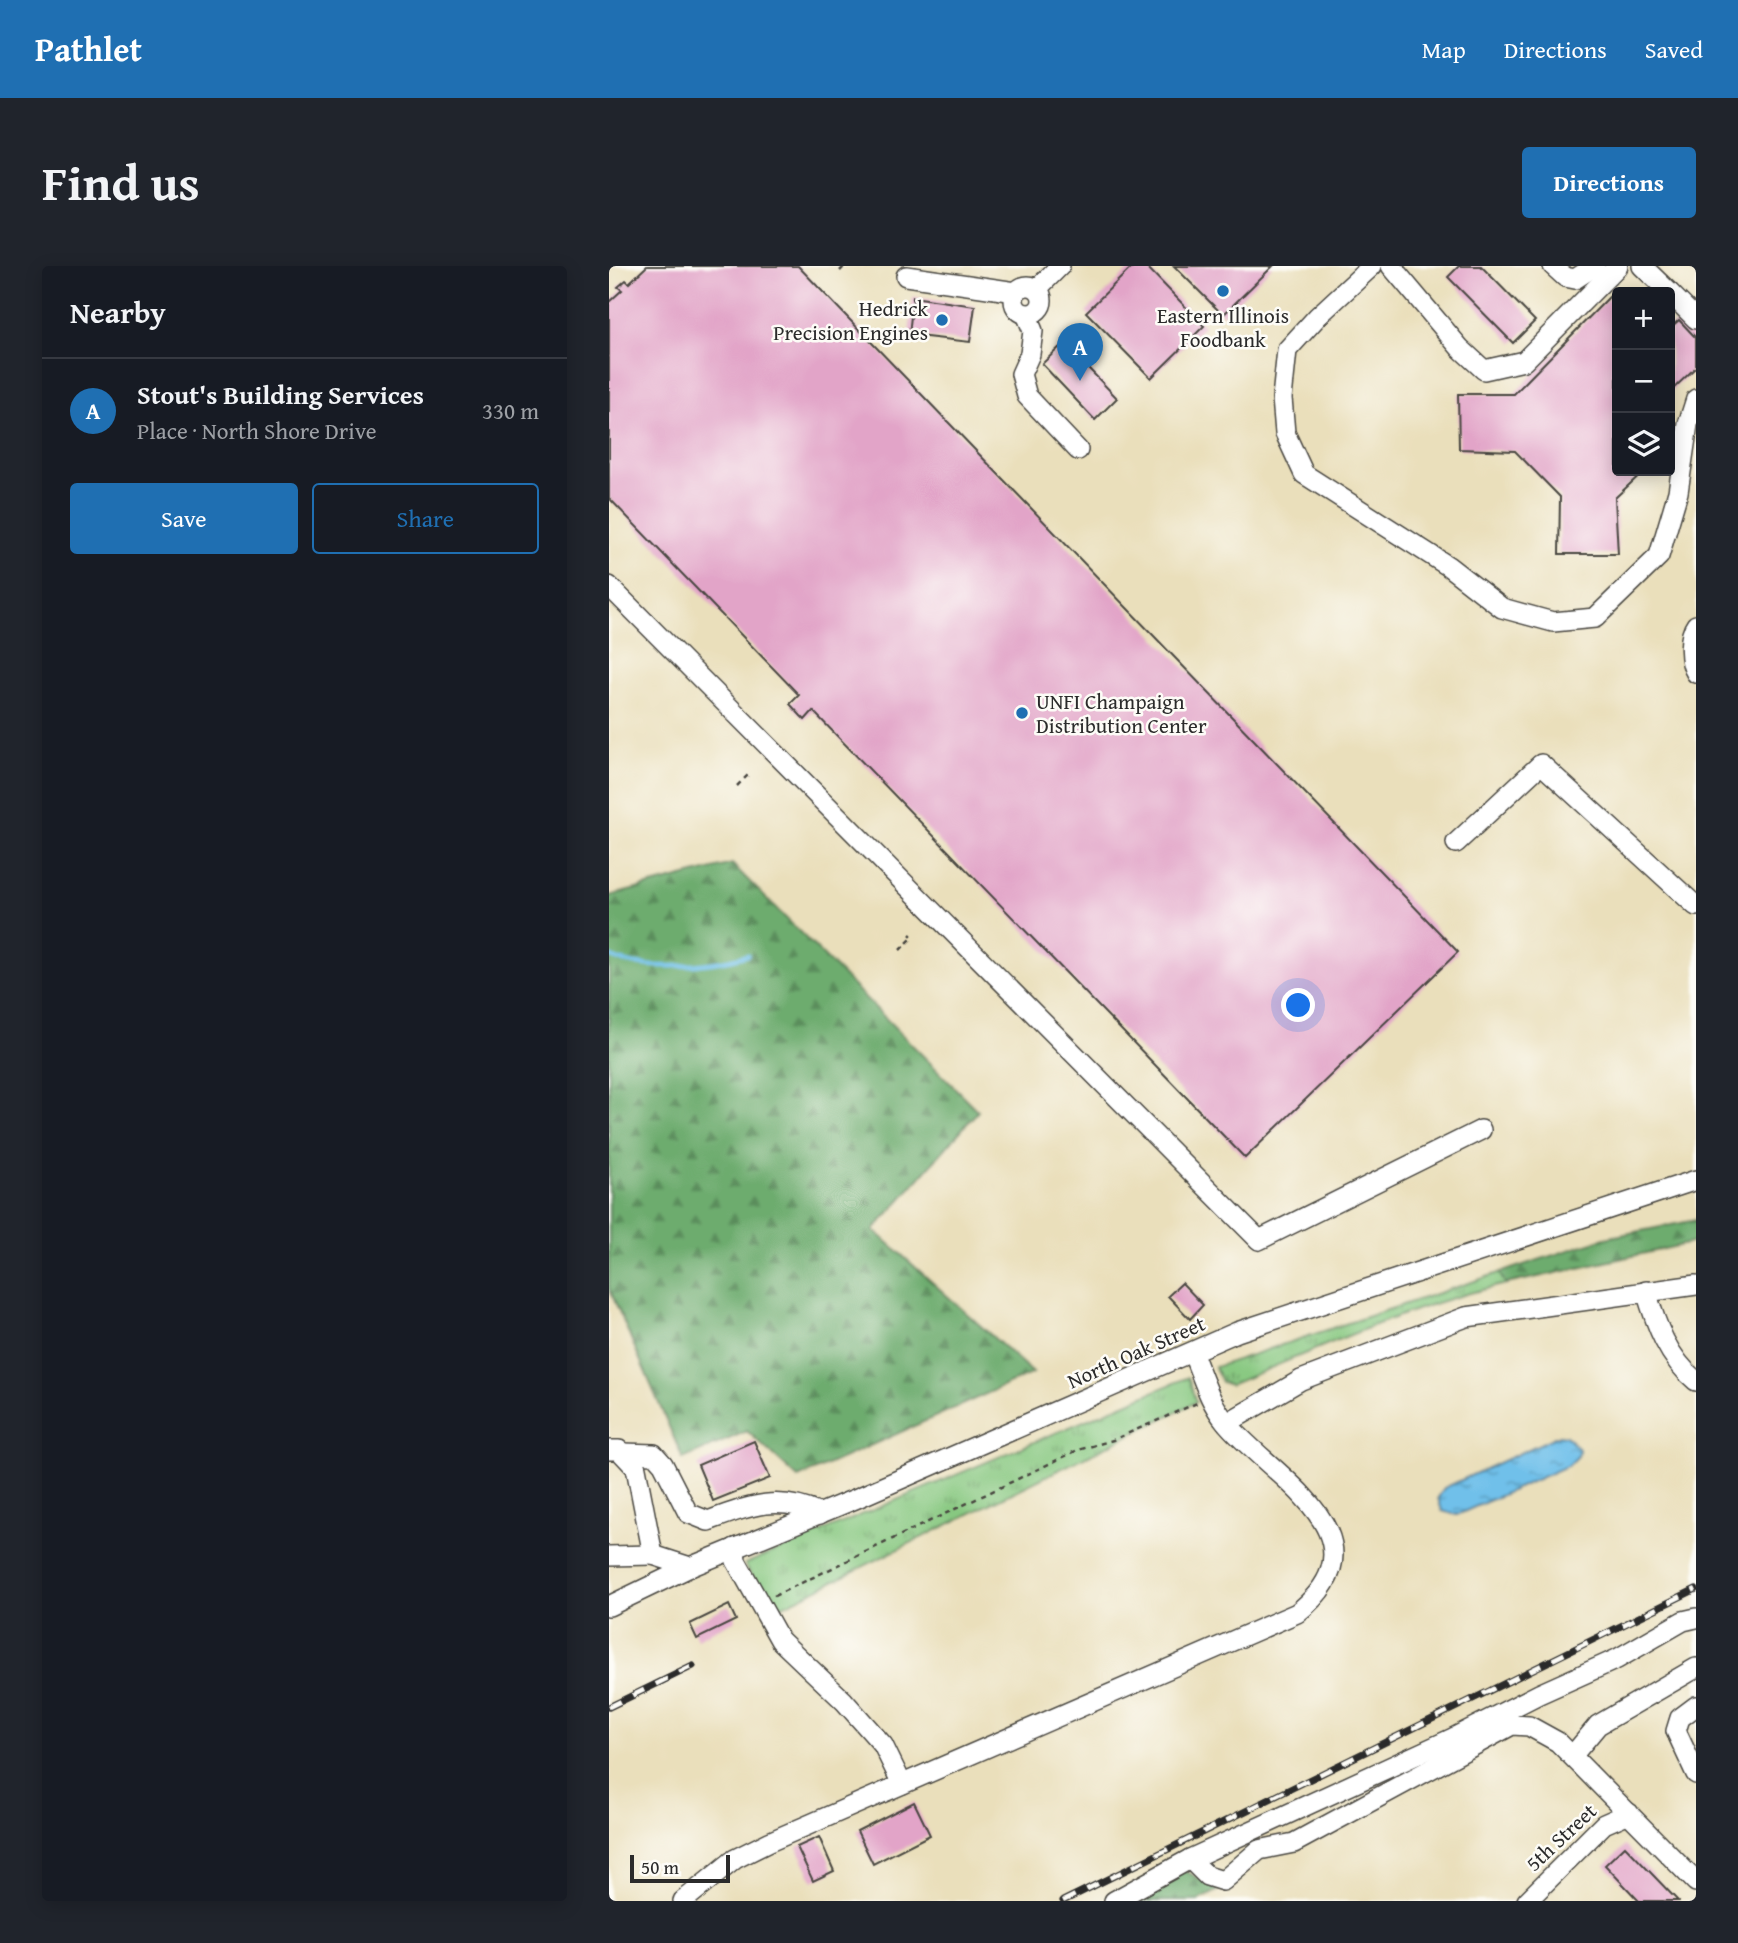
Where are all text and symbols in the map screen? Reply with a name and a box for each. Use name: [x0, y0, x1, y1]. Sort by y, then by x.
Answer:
text: Pathlet: [35, 25, 142, 73]
text: Map: [1422, 32, 1466, 67]
text: Directions: [1504, 32, 1607, 67]
text: Saved: [1645, 32, 1703, 67]
text: Find us: [42, 146, 200, 218]
button: Directions: [1522, 147, 1696, 218]
marker: Eastern Illinois Foodbank: [1215, 283, 1231, 299]
map controls: [1612, 287, 1675, 476]
button: +: [1612, 287, 1675, 350]
text: Nearby: [70, 290, 166, 334]
place label: Hedrick Precision Engines: [773, 293, 928, 348]
place label: Eastern Illinois Foodbank: [1157, 300, 1289, 355]
marker: Hedrick Precision Engines: [934, 312, 950, 328]
pin: A: [1057, 323, 1103, 381]
button: −: [1612, 350, 1675, 413]
text: Stout's Building Services: [137, 375, 424, 414]
text: A: [86, 394, 100, 427]
text: 330 m: [482, 394, 539, 427]
button: layers: [1612, 413, 1675, 476]
text: Place · North Shore Drive: [137, 414, 376, 447]
button: Save: [70, 483, 298, 554]
button: Share: [312, 483, 539, 554]
place label: UNFI Champaign Distribution Center: [1036, 686, 1207, 741]
marker: UNFI Champaign Distribution Center: [1014, 705, 1030, 721]
your location: [1281, 988, 1315, 1022]
street label: North Oak Street: [1062, 1307, 1210, 1396]
street label: 5th Street: [1519, 1796, 1604, 1878]
scale bar: [630, 1852, 730, 1884]
text: 50 m: [641, 1853, 679, 1881]

